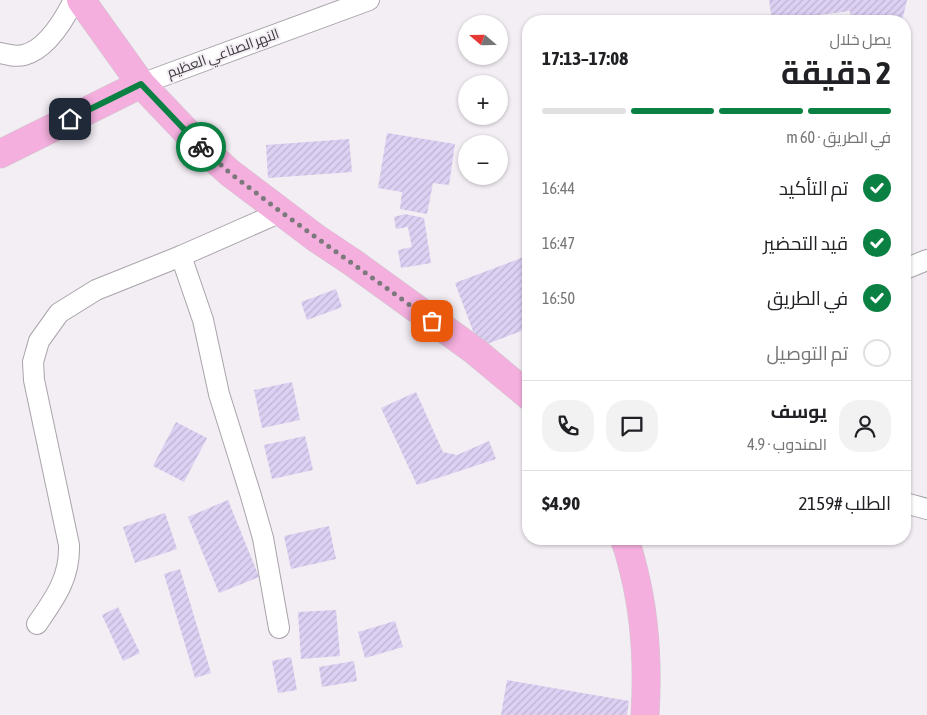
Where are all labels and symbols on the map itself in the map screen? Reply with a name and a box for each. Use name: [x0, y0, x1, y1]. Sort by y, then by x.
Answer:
north arrow: [458, 15, 508, 65]
street label: النهر الصناعي العظيم: [165, 25, 282, 84]
pin: [49, 98, 91, 140]
courier: [176, 122, 226, 172]
pin: [411, 300, 453, 342]

